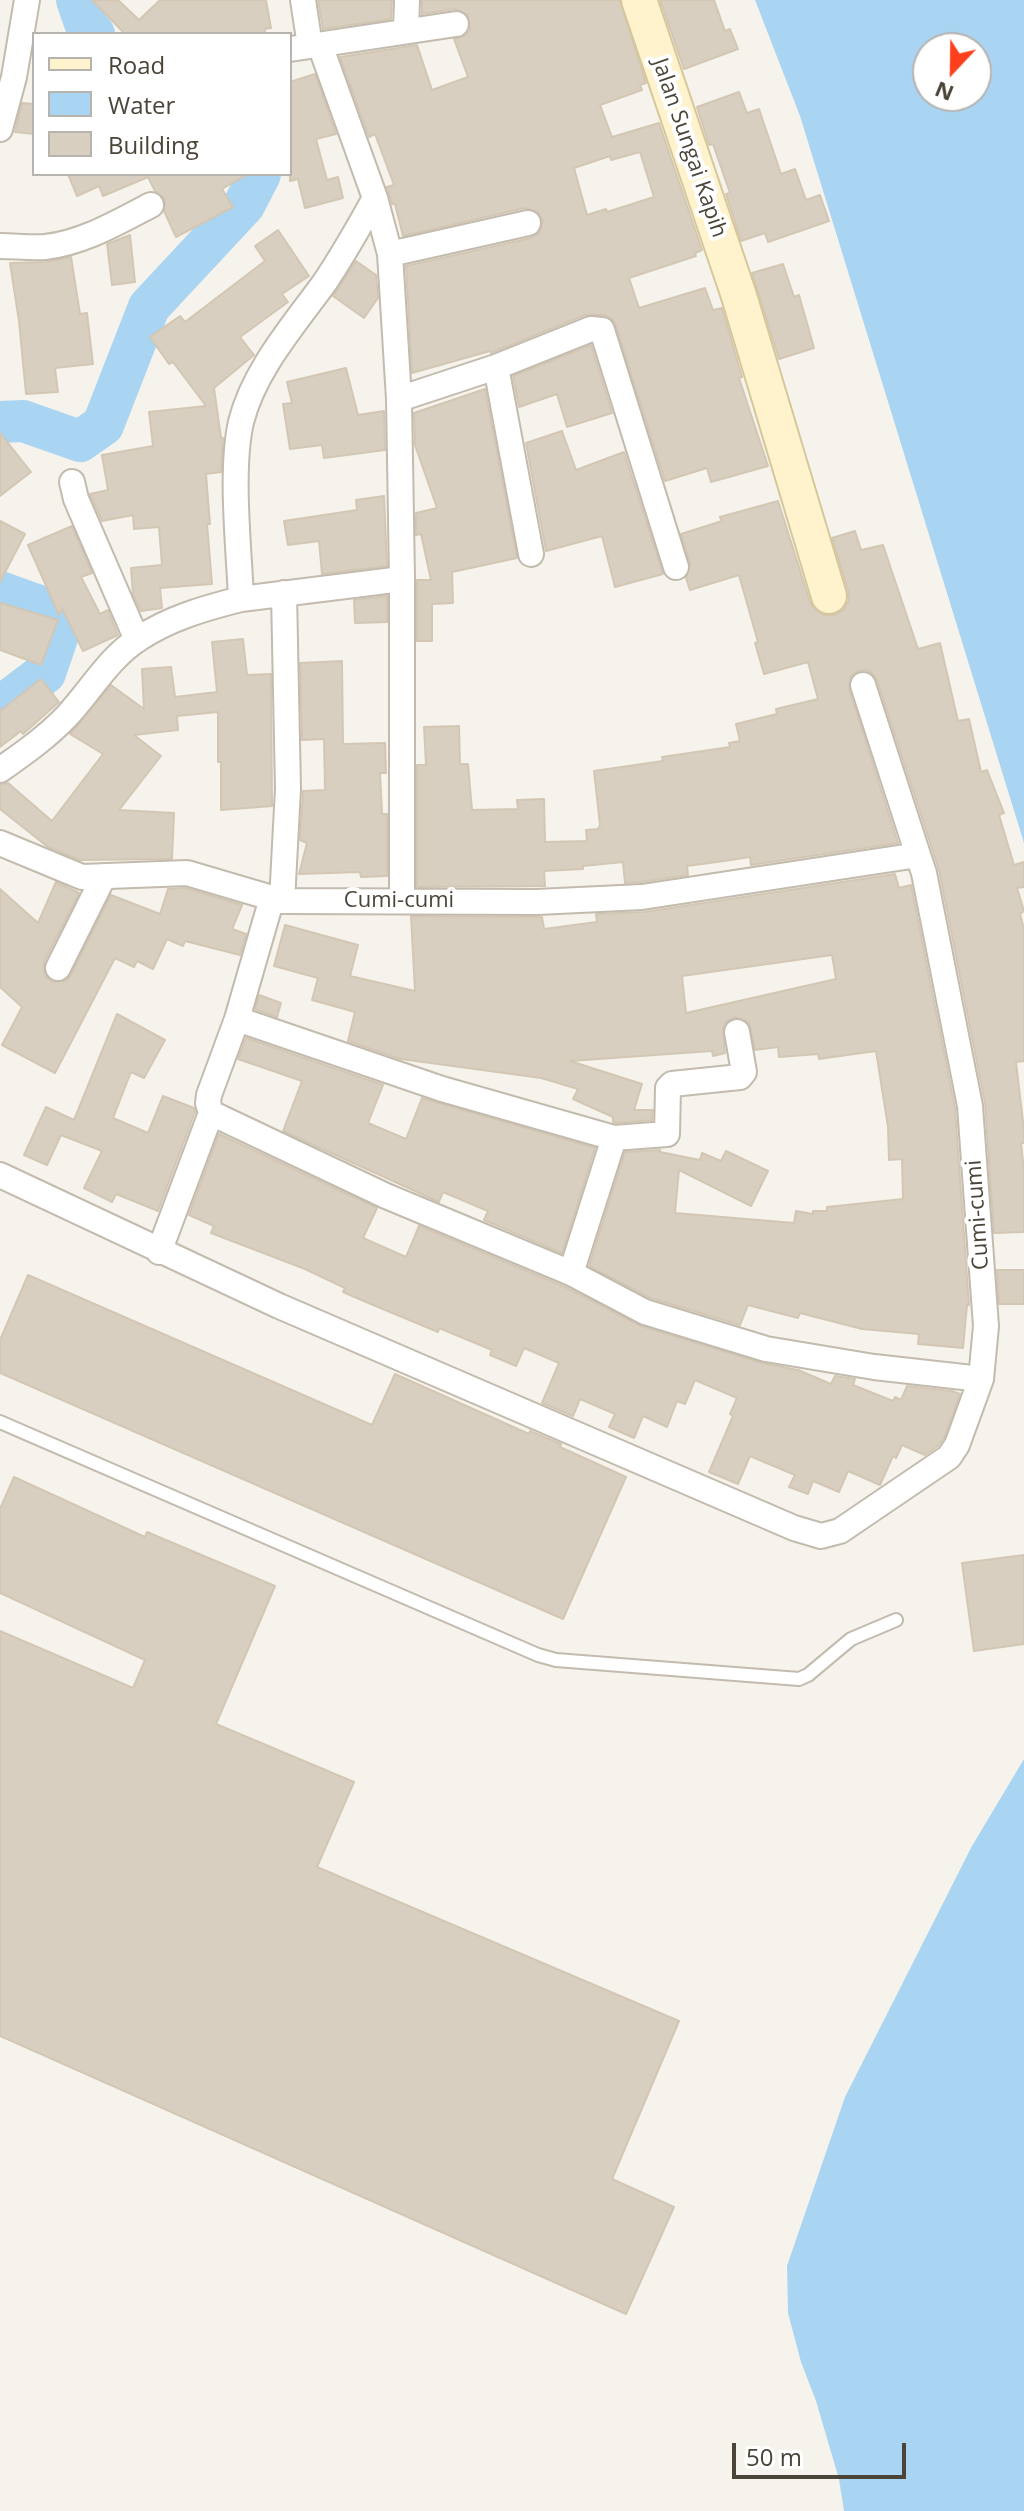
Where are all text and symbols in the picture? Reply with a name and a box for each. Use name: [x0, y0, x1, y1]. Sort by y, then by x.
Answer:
legend: [32, 32, 292, 176]
north arrow: [912, 32, 992, 112]
text: Road: [108, 48, 165, 81]
street label: Jalan Sungai Kapih: [646, 55, 732, 241]
text: N: [930, 75, 958, 110]
text: Water: [108, 88, 175, 121]
text: Building: [108, 128, 199, 161]
street label: Cumi-cumi: [344, 888, 454, 914]
street label: Cumi-cumi: [961, 1159, 995, 1271]
scale bar: [736, 2427, 910, 2477]
text: 50 m: [746, 2440, 802, 2473]

